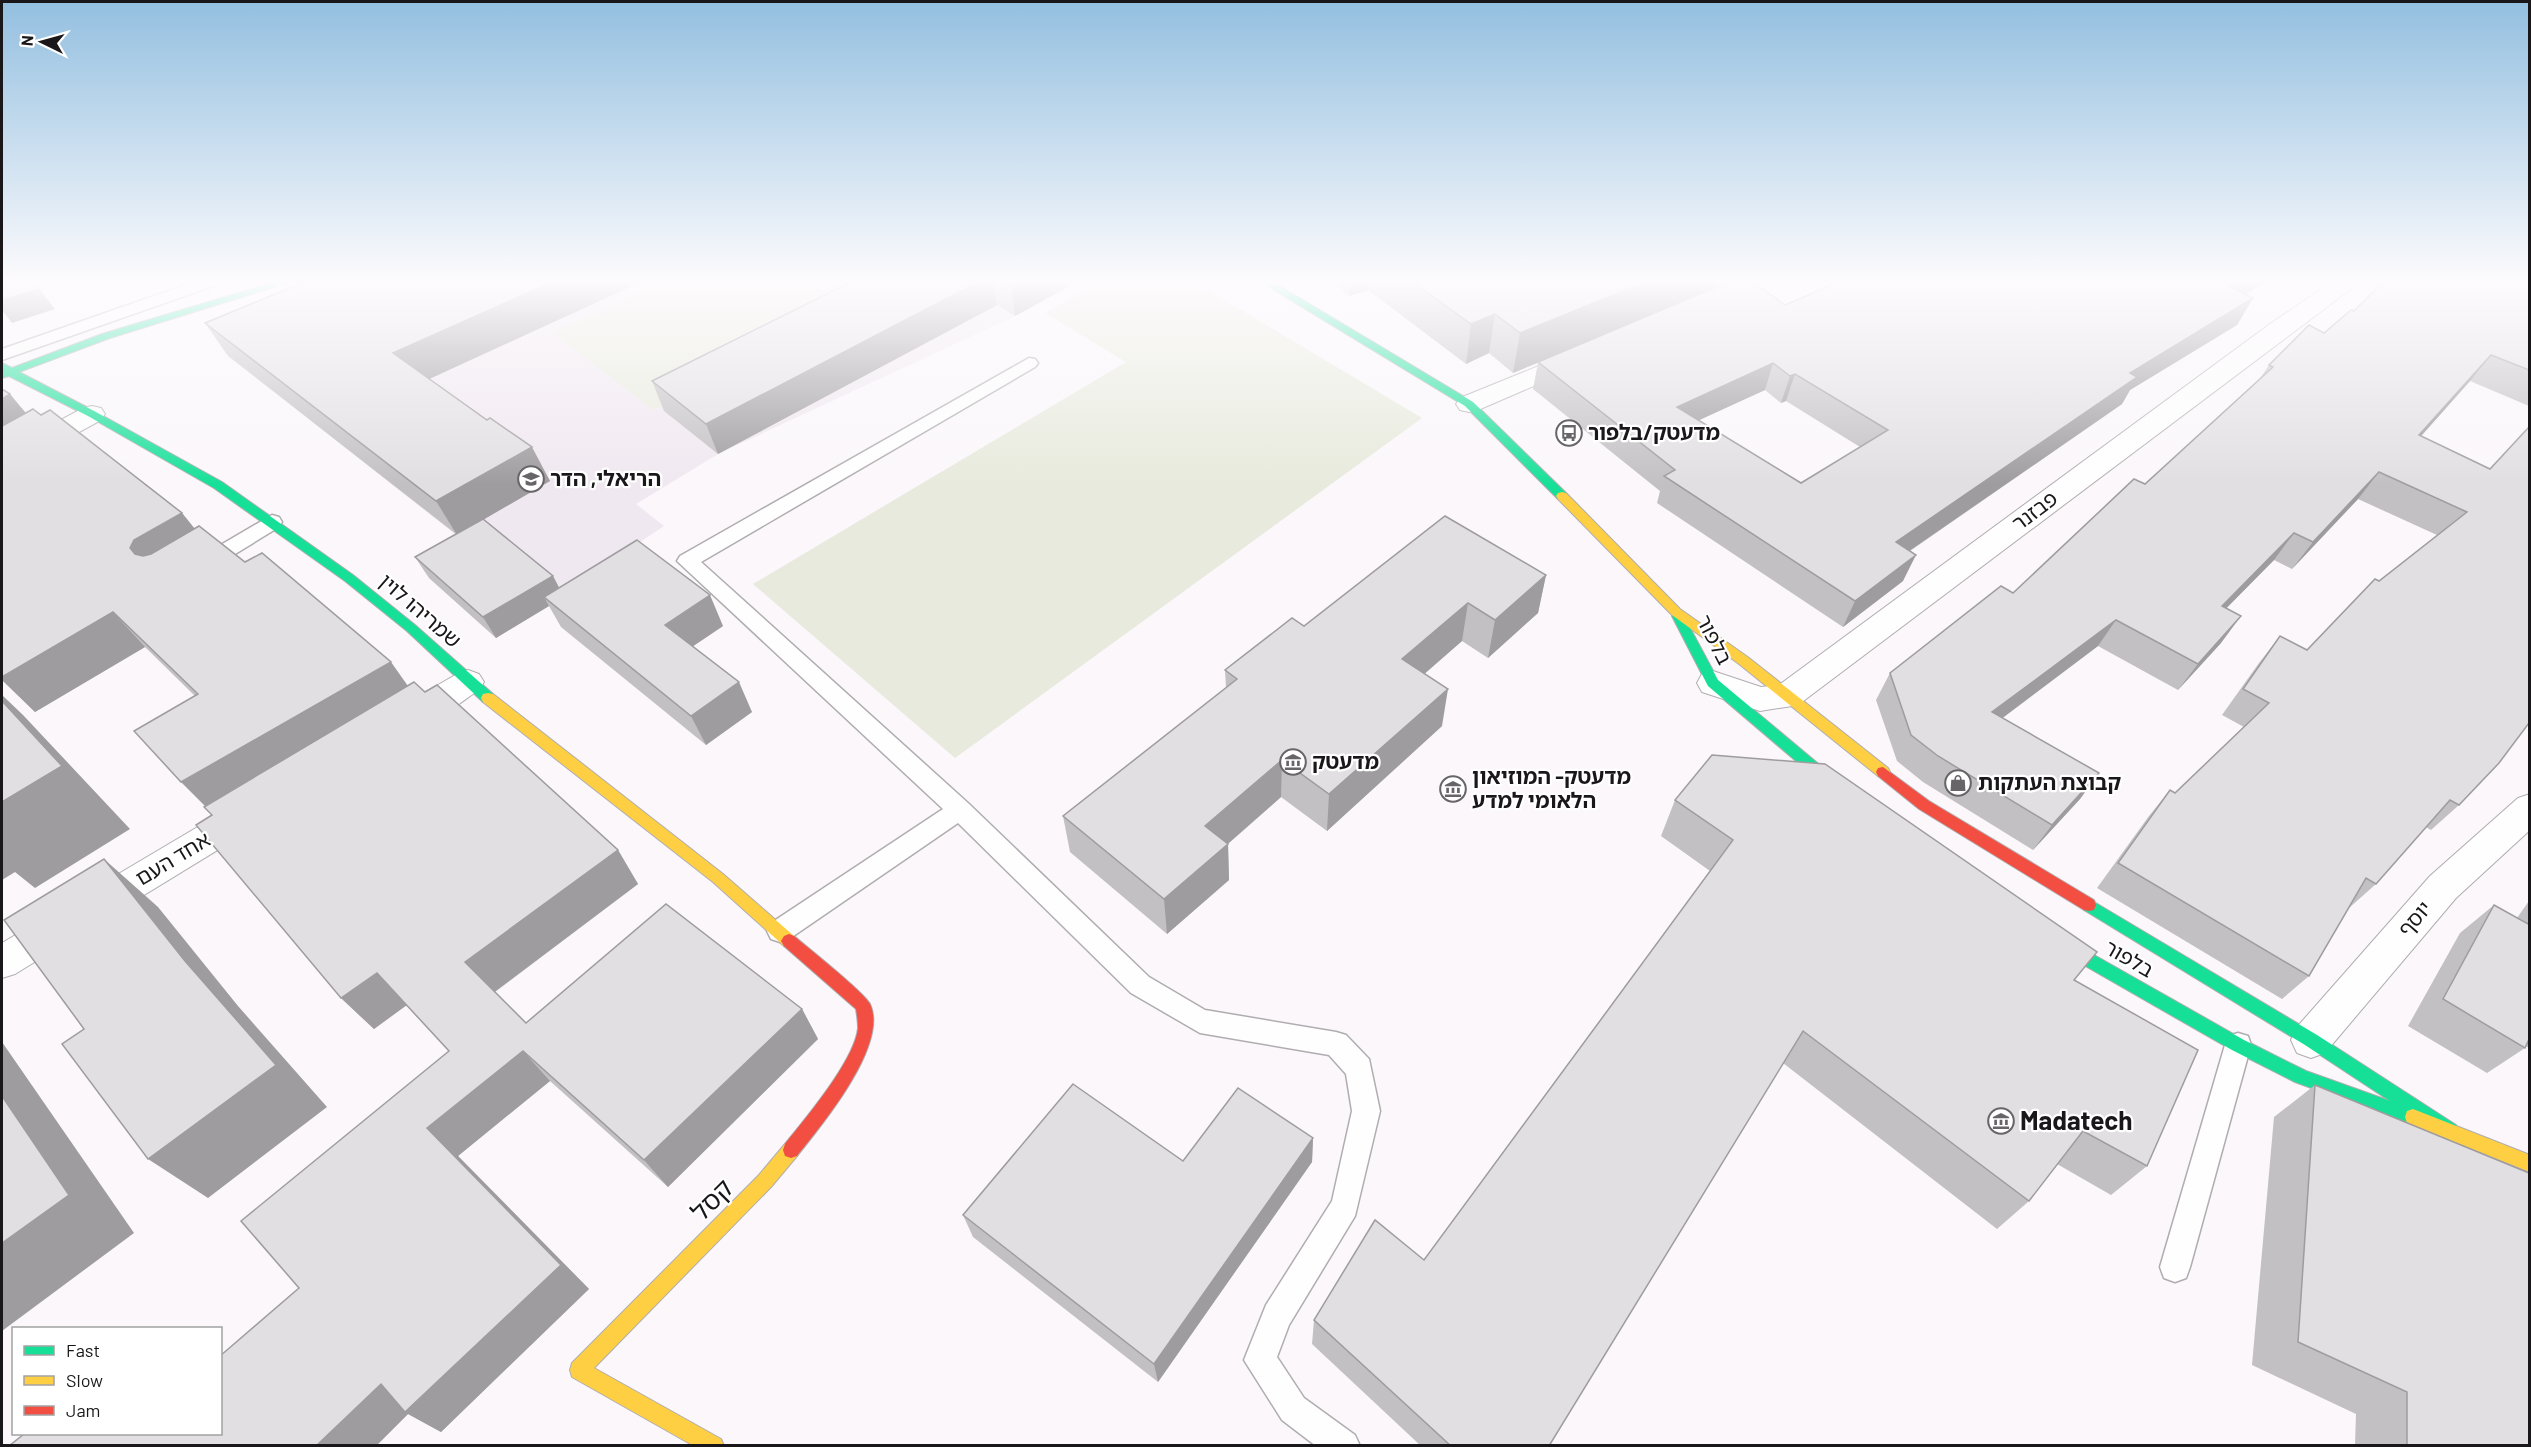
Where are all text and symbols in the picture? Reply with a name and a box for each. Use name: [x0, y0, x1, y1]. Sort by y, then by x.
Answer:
north arrow: [12, 12, 72, 72]
text: N: [17, 35, 36, 47]
bus stop icon: מדעטק/בלפור: [1554, 418, 1584, 448]
place label: מדעטק/בלפור: [1588, 419, 1720, 444]
school or university icon: הריאלי, הדר: [516, 464, 546, 494]
place label: הריאלי, הדר: [550, 465, 661, 490]
street label: פבזנר: [2006, 485, 2062, 535]
street label: שמריהו לוין: [375, 568, 467, 652]
street label: בלפור: [1692, 610, 1738, 668]
museum icon: מדעטק: [1278, 747, 1308, 777]
place label: מדעטק: [1312, 748, 1379, 773]
place label: מדעטק- המוזיאון הלאומי למדע: [1472, 763, 1631, 812]
shop icon: קבוצת העתקות: [1943, 768, 1973, 798]
place label: קבוצת העתקות: [1978, 769, 2122, 794]
museum icon: מדעטק- המוזיאון הלאומי למדע: [1438, 774, 1468, 804]
street label: אחד העם: [130, 826, 214, 890]
street label: יוסף: [2392, 895, 2436, 941]
street label: בלפור: [2101, 934, 2159, 982]
place label: Madatech: [2020, 1104, 2133, 1135]
museum icon: Madatech: [1986, 1106, 2016, 1136]
street label: קסל: [684, 1172, 738, 1226]
legend: [12, 1327, 222, 1435]
text: Fast: [66, 1339, 100, 1361]
text: Slow: [66, 1369, 103, 1391]
text: Jam: [66, 1399, 100, 1421]

